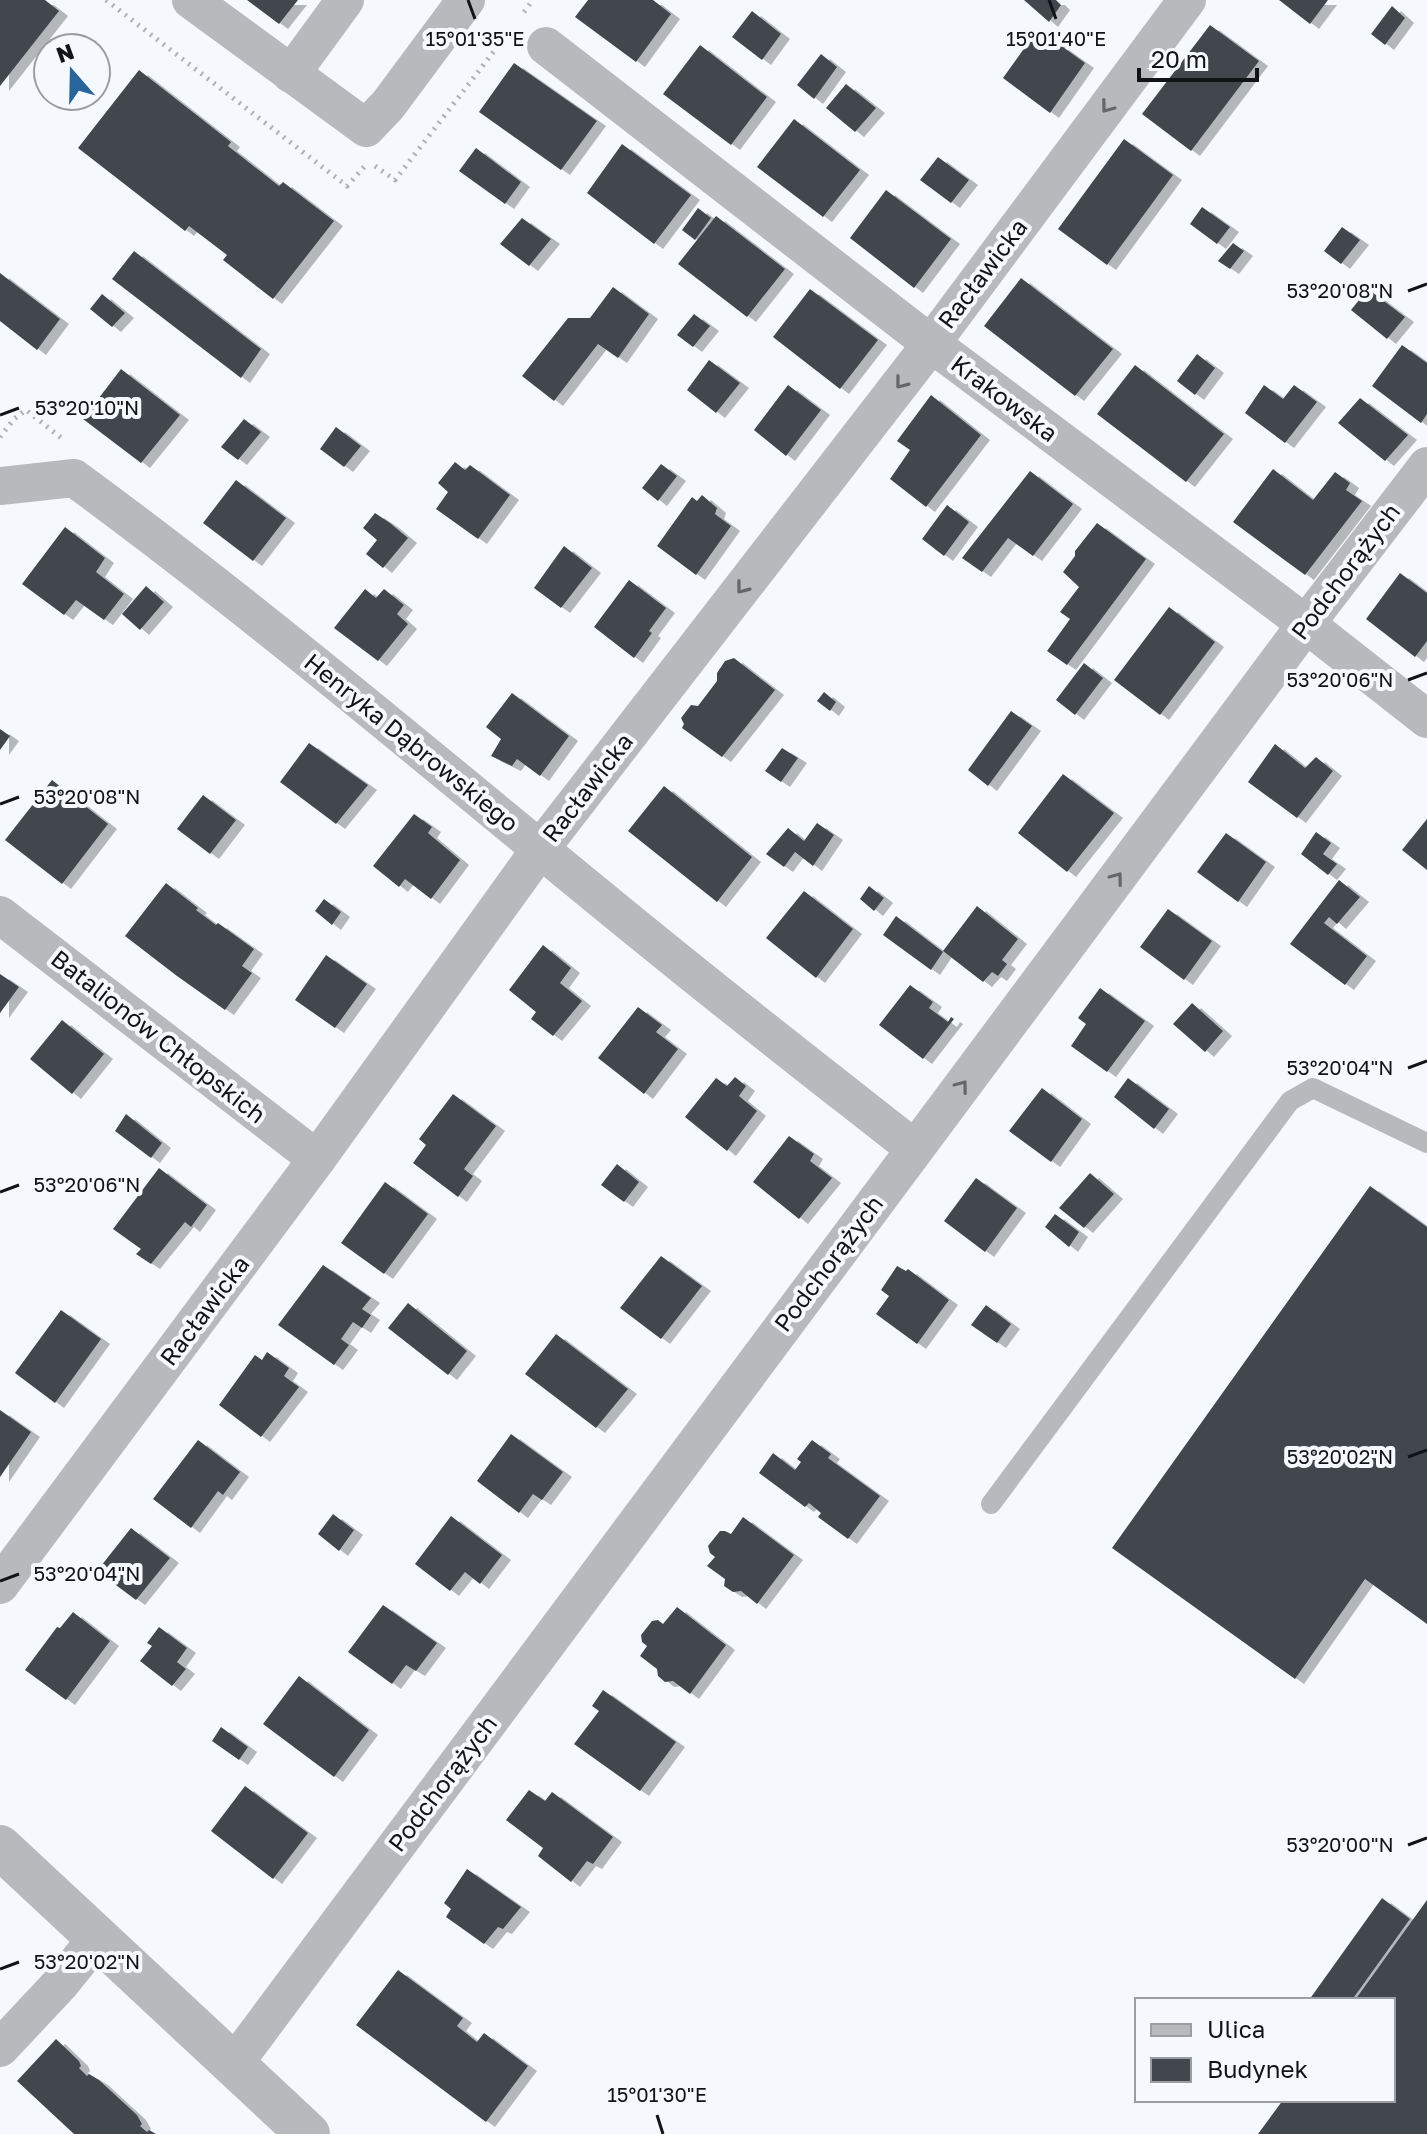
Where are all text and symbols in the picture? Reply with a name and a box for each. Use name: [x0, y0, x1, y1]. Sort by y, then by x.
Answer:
text: 15°01'35"E: [426, 26, 524, 50]
text: 15°01'40"E: [1006, 26, 1106, 50]
north arrow: [32, 32, 112, 112]
scale bar: [1139, 32, 1257, 82]
text: N: [53, 37, 77, 68]
text: 20 m: [1151, 44, 1207, 73]
one-way arrow: [1103, 99, 1117, 113]
street label: Racławicka: [931, 212, 1033, 334]
text: 53°20'08"N: [1286, 278, 1394, 302]
street label: Krakowska: [946, 348, 1064, 447]
one-way arrow: [896, 374, 910, 388]
text: 53°20'10"N: [35, 395, 139, 419]
street label: Podchorążych: [1284, 497, 1405, 645]
one-way arrow: [737, 579, 751, 594]
street label: Henryka Dąbrowskiego: [299, 647, 525, 837]
text: 53°20'06"N: [1287, 667, 1394, 691]
street label: Racławicka: [535, 727, 638, 847]
text: 53°20'08"N: [33, 784, 141, 808]
one-way arrow: [1107, 872, 1121, 886]
street label: Batalionów Chłopskich: [46, 943, 272, 1129]
text: 53°20'04"N: [1286, 1055, 1394, 1079]
one-way arrow: [952, 1080, 966, 1095]
text: 53°20'06"N: [34, 1172, 141, 1196]
street label: Podchorążych: [767, 1189, 888, 1337]
street label: Racławicka: [153, 1249, 255, 1371]
text: 53°20'02"N: [1287, 1444, 1393, 1468]
text: 53°20'04"N: [33, 1561, 141, 1585]
street label: Podchorążych: [381, 1709, 502, 1857]
text: 53°20'00"N: [1286, 1832, 1394, 1856]
text: 53°20'02"N: [34, 1949, 140, 1973]
legend: [1135, 1998, 1395, 2102]
text: Ulica: [1207, 2014, 1265, 2043]
text: Budynek: [1207, 2054, 1308, 2083]
text: 15°01'30"E: [607, 2082, 707, 2106]

